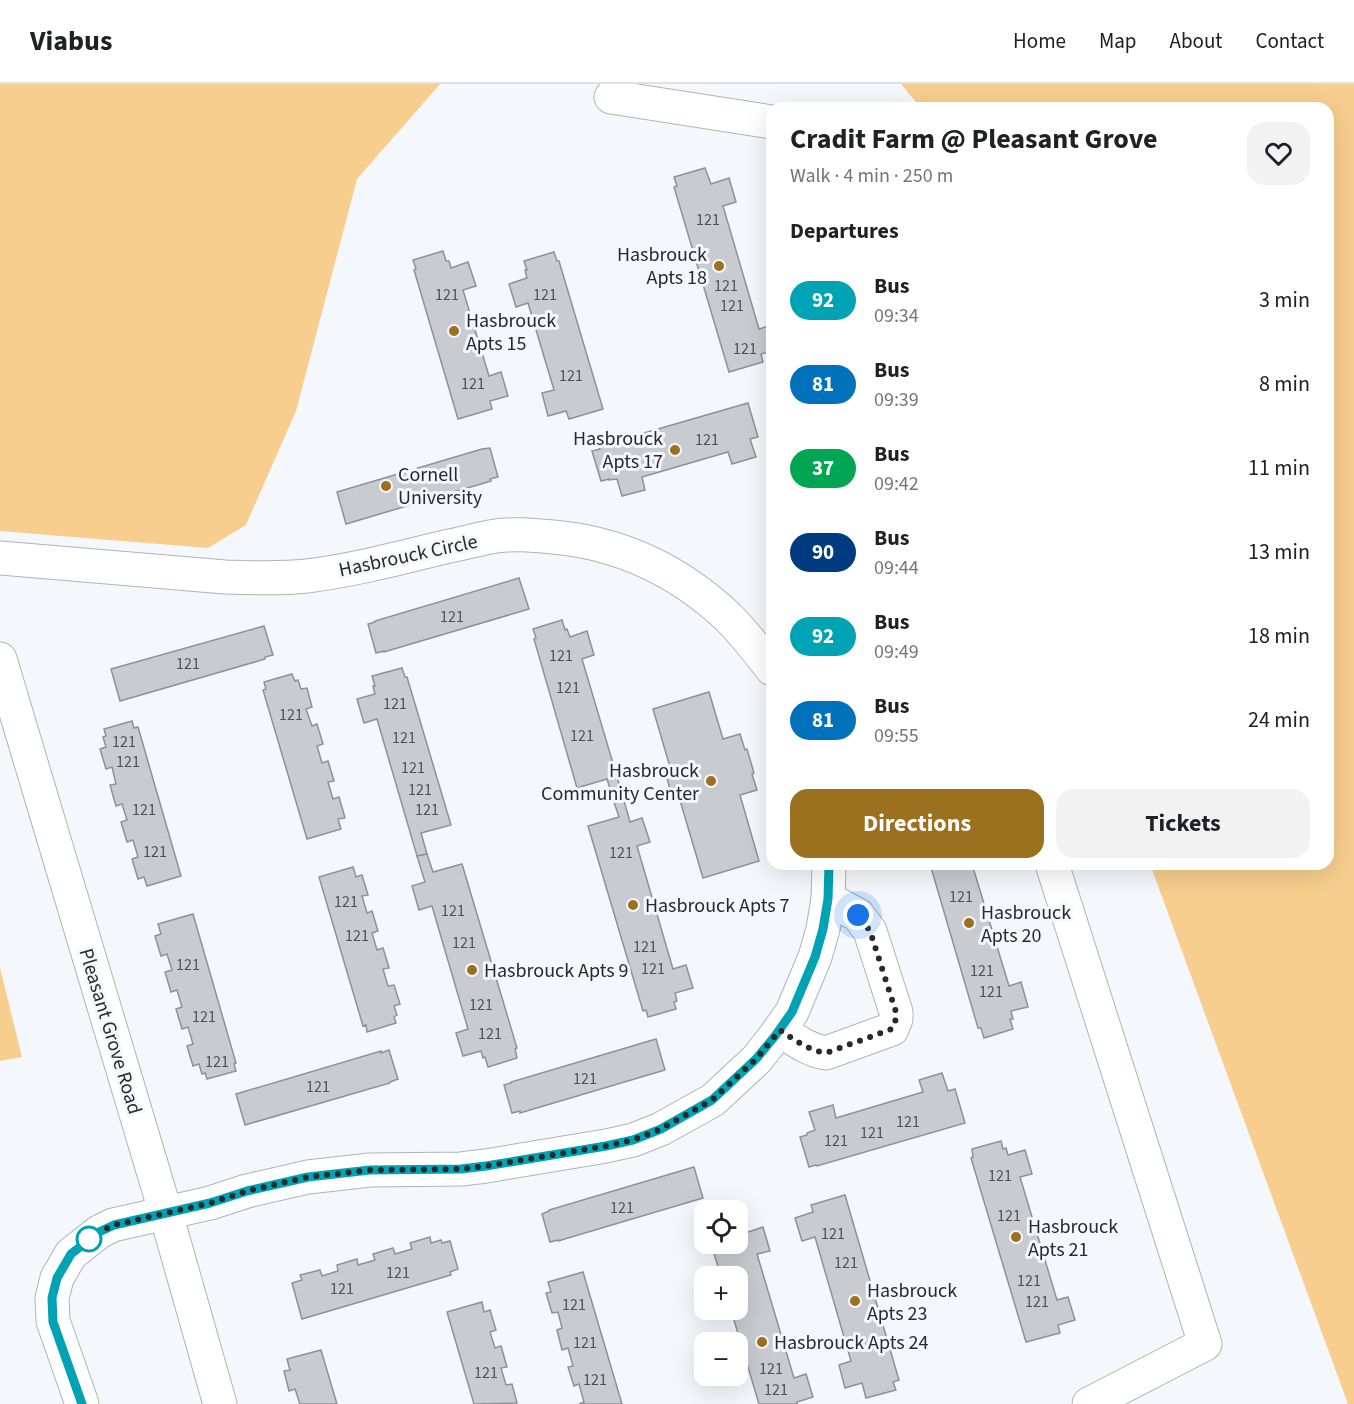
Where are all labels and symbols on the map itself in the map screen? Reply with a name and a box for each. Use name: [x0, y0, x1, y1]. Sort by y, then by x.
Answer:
house number: 121: [696, 209, 720, 231]
place label: Hasbrouck Apts 18: [617, 241, 707, 292]
marker: Hasbrouck Apts 18: [712, 259, 726, 273]
house number: 121: [714, 275, 738, 297]
house number: 121: [435, 284, 459, 306]
house number: 121: [533, 284, 557, 306]
house number: 121: [720, 295, 744, 317]
place label: Hasbrouck Apts 15: [466, 307, 556, 358]
marker: Hasbrouck Apts 15: [447, 324, 461, 338]
house number: 121: [733, 338, 757, 360]
house number: 121: [559, 365, 583, 387]
house number: 121: [461, 373, 485, 395]
place label: Hasbrouck Apts 17: [573, 425, 663, 476]
house number: 121: [695, 429, 719, 451]
marker: Hasbrouck Apts 17: [668, 443, 682, 457]
place label: Cornell University: [398, 461, 483, 512]
marker: Cornell University: [379, 479, 393, 493]
street label: Hasbrouck Circle: [336, 528, 480, 584]
house number: 121: [440, 606, 464, 628]
house number: 121: [549, 645, 573, 667]
house number: 121: [176, 653, 200, 675]
house number: 121: [556, 677, 580, 699]
house number: 121: [383, 693, 407, 715]
house number: 121: [279, 704, 303, 726]
house number: 121: [570, 725, 594, 747]
house number: 121: [392, 727, 416, 749]
house number: 121: [112, 731, 136, 753]
house number: 121: [116, 751, 140, 773]
house number: 121: [401, 757, 425, 779]
place label: Hasbrouck Community Center: [541, 757, 699, 808]
marker: Hasbrouck Community Center: [704, 774, 718, 788]
house number: 121: [408, 779, 432, 801]
house number: 121: [132, 799, 156, 821]
house number: 121: [415, 799, 439, 821]
house number: 121: [143, 841, 167, 863]
house number: 121: [609, 842, 633, 864]
house number: 121: [949, 886, 973, 908]
house number: 121: [334, 891, 358, 913]
place label: Hasbrouck Apts 7: [645, 892, 790, 920]
marker: Hasbrouck Apts 7: [626, 898, 640, 912]
place label: Hasbrouck Apts 20: [981, 899, 1071, 950]
house number: 121: [441, 900, 465, 922]
your location: [843, 900, 873, 930]
marker: Hasbrouck Apts 20: [962, 916, 976, 930]
house number: 121: [345, 925, 369, 947]
house number: 121: [452, 932, 476, 954]
house number: 121: [633, 936, 657, 958]
street label: Pleasant Grove Road: [71, 945, 149, 1118]
house number: 121: [176, 954, 200, 976]
place label: Hasbrouck Apts 9: [484, 957, 629, 985]
house number: 121: [641, 958, 665, 980]
house number: 121: [970, 960, 994, 982]
marker: Hasbrouck Apts 9: [465, 963, 479, 977]
house number: 121: [979, 981, 1003, 1003]
house number: 121: [469, 994, 493, 1016]
house number: 121: [192, 1006, 216, 1028]
house number: 121: [478, 1023, 502, 1045]
house number: 121: [205, 1051, 229, 1073]
house number: 121: [573, 1068, 597, 1090]
house number: 121: [306, 1076, 330, 1098]
house number: 121: [896, 1111, 920, 1133]
house number: 121: [860, 1122, 884, 1144]
house number: 121: [824, 1130, 848, 1152]
house number: 121: [988, 1165, 1012, 1187]
house number: 121: [610, 1197, 634, 1219]
house number: 121: [997, 1205, 1021, 1227]
place label: Hasbrouck Apts 21: [1028, 1213, 1118, 1264]
house number: 121: [821, 1223, 845, 1245]
unlabelled marker: [76, 1226, 102, 1252]
marker: Hasbrouck Apts 21: [1009, 1230, 1023, 1244]
house number: 121: [834, 1252, 858, 1274]
house number: 121: [386, 1262, 410, 1284]
house number: 121: [1017, 1270, 1041, 1292]
place label: Hasbrouck Apts 23: [867, 1277, 957, 1328]
house number: 121: [330, 1278, 354, 1300]
house number: 121: [1025, 1291, 1049, 1313]
house number: 121: [562, 1294, 586, 1316]
marker: Hasbrouck Apts 23: [848, 1294, 862, 1308]
place label: Hasbrouck Apts 24: [774, 1329, 929, 1357]
house number: 121: [573, 1332, 597, 1354]
marker: Hasbrouck Apts 24: [755, 1335, 769, 1349]
house number: 121: [759, 1358, 783, 1380]
house number: 121: [474, 1362, 498, 1384]
house number: 121: [583, 1369, 607, 1391]
house number: 121: [764, 1379, 788, 1401]

